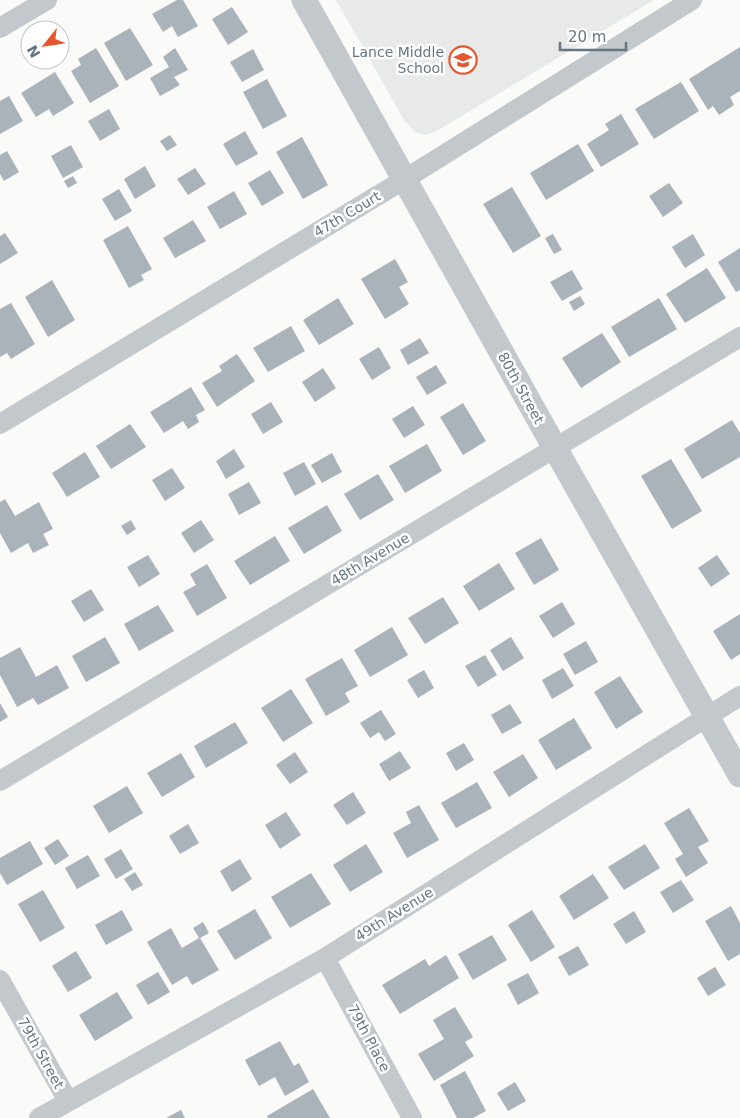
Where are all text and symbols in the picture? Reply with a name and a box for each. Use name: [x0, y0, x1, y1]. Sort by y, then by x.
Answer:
north arrow: [20, 20, 70, 70]
scale bar: [560, 20, 626, 52]
text: 20 m: [568, 28, 606, 46]
text: N: [24, 42, 44, 61]
place label: Lance Middle School: [352, 44, 444, 76]
school or university icon: Lance Middle School: [448, 45, 478, 75]
street label: 47th Court: [311, 188, 384, 240]
street label: 80th Street: [495, 349, 547, 427]
street label: 48th Avenue: [328, 529, 412, 589]
street label: 49th Avenue: [352, 884, 436, 944]
street label: 79th Place: [345, 1002, 393, 1074]
street label: 79th Street: [15, 1014, 67, 1092]

